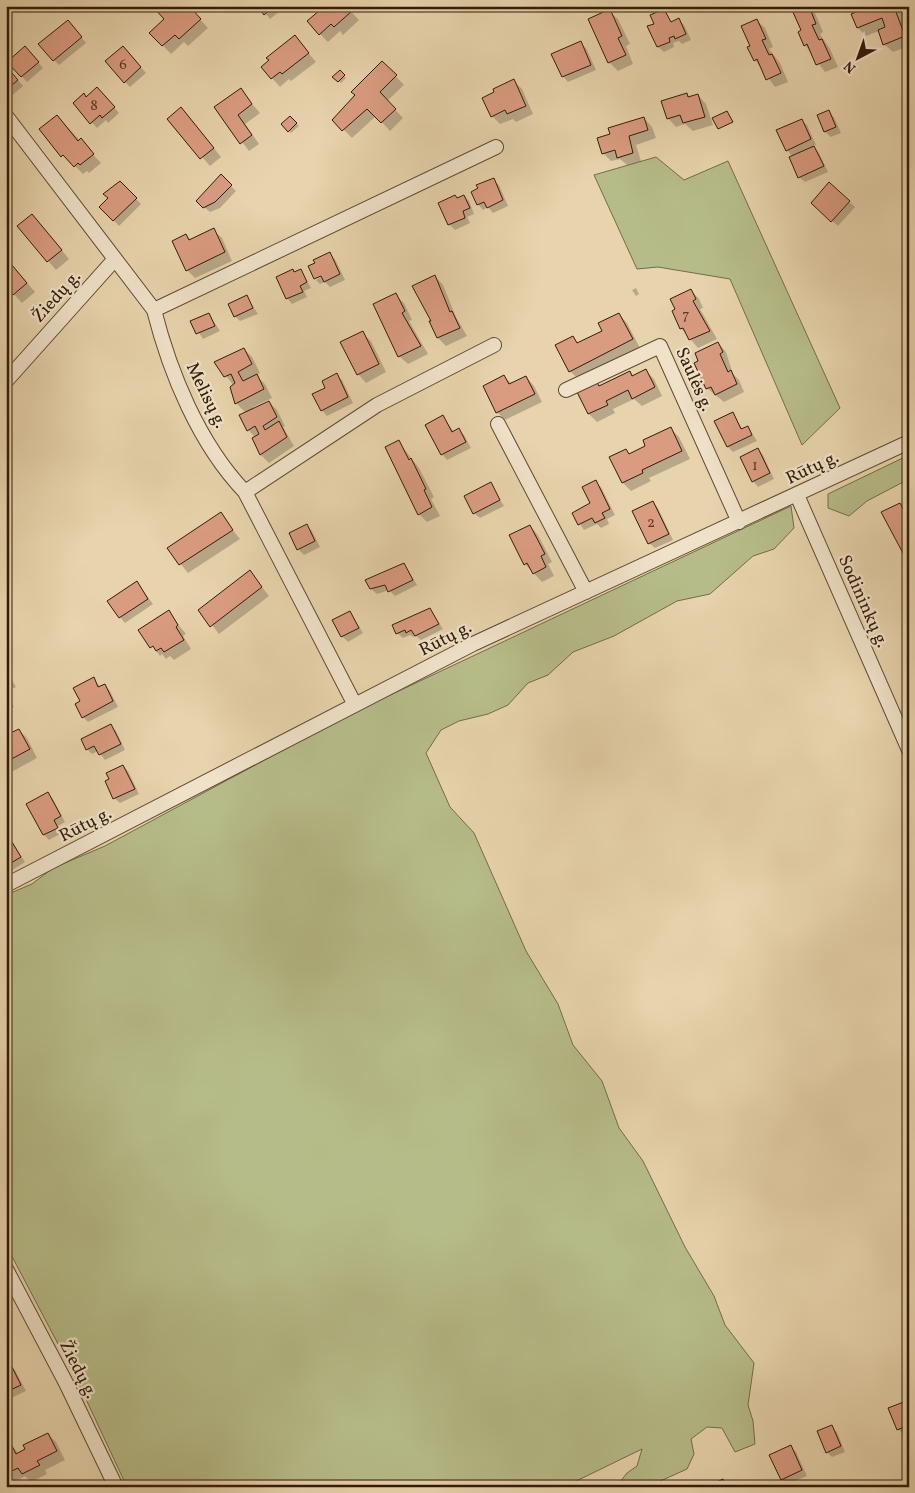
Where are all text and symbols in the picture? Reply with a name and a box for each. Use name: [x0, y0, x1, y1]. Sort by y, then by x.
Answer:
north arrow: [832, 32, 882, 82]
house number: 6: [119, 55, 127, 76]
text: N: [840, 56, 861, 77]
house number: 8: [90, 96, 98, 117]
street label: Žiedų g.: [27, 265, 87, 329]
house number: 7: [682, 305, 690, 326]
street label: Saulės g.: [668, 344, 719, 416]
street label: Melisų g.: [179, 358, 232, 433]
street label: Rūtų g.: [782, 445, 843, 492]
house number: 1: [752, 456, 758, 477]
house number: 2: [647, 513, 655, 534]
street label: Sodininkų g.: [831, 551, 894, 652]
street label: Rūtų g.: [415, 615, 476, 663]
street label: Rūtų g.: [55, 801, 116, 849]
street label: Žiedų g.: [52, 1336, 103, 1403]

